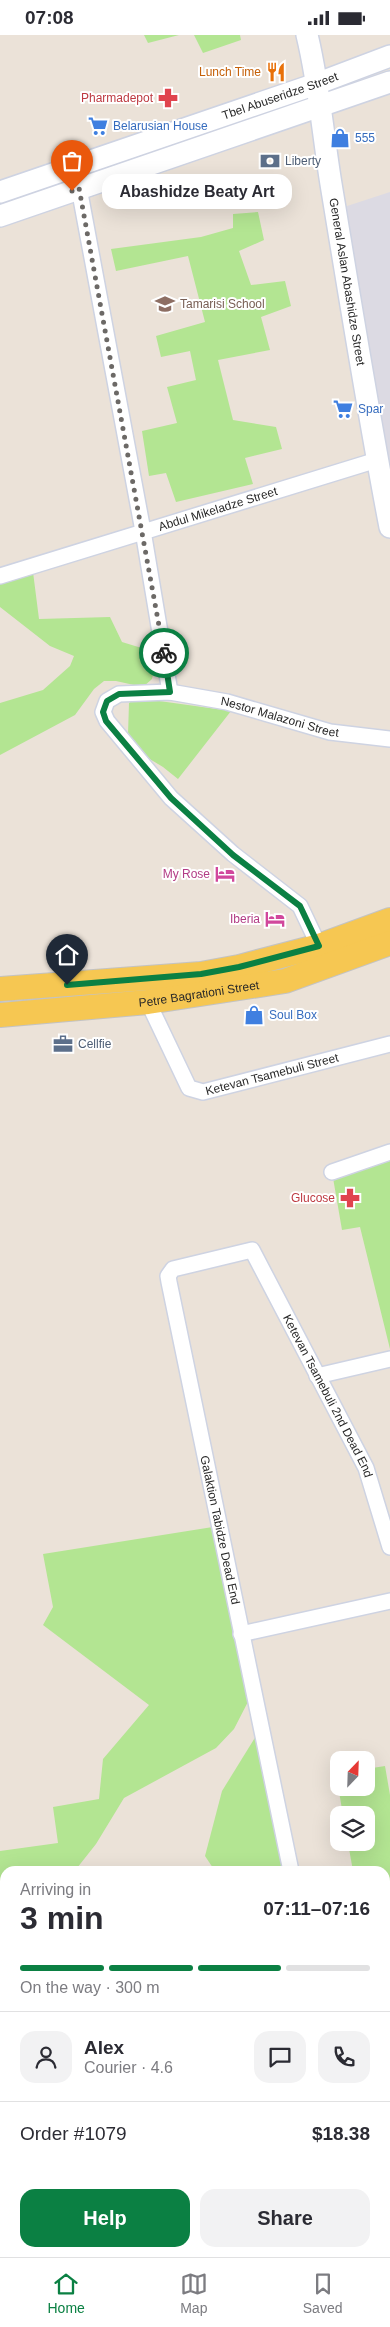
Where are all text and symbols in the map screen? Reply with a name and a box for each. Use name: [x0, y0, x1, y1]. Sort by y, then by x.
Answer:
text: 07:08: [25, 7, 74, 28]
restaurant icon: Lunch Time: [265, 61, 287, 83]
place label: Lunch Time: [199, 65, 261, 79]
street label: Tbel Abuseridze Street: [220, 69, 340, 123]
pharmacy icon: Pharmadepot: [157, 87, 179, 109]
place label: Pharmadepot: [81, 91, 154, 105]
supermarket icon: Belarusian House: [87, 115, 109, 137]
place label: Belarusian House: [113, 119, 208, 133]
shop icon: 555: [329, 127, 351, 149]
place label: 555: [355, 131, 375, 145]
pin: [51, 140, 93, 191]
icon: bag: [58, 147, 86, 175]
bank icon: Liberty: [259, 150, 281, 172]
place label: Liberty: [285, 154, 321, 168]
callout: Abashidze Beaty Art: [102, 173, 292, 209]
text: Abashidze Beaty Art: [120, 183, 275, 200]
street label: General Aslan Abashidze Street: [326, 197, 368, 367]
school or university icon: Tamarisi School: [154, 293, 176, 315]
place label: Tamarisi School: [180, 297, 265, 311]
supermarket icon: Spar: [332, 398, 354, 420]
place label: Spar: [358, 402, 383, 416]
street label: Abdul Mikeladze Street: [157, 484, 280, 534]
courier: [139, 628, 189, 678]
icon: bike: [150, 639, 178, 667]
street label: Nestor Malazoni Street: [220, 694, 340, 740]
hotel icon: My Rose: [214, 863, 236, 885]
place label: My Rose: [163, 867, 210, 881]
hotel icon: Iberia: [264, 908, 286, 930]
place label: Iberia: [230, 912, 260, 926]
pin: [46, 934, 88, 985]
icon: home: [53, 941, 81, 969]
street label: Petre Bagrationi Street: [138, 978, 261, 1010]
shop icon: Soul Box: [243, 1004, 265, 1026]
place label: Soul Box: [269, 1008, 317, 1022]
office icon: Cellfie: [52, 1033, 74, 1055]
place label: Cellfie: [78, 1037, 112, 1051]
street label: Ketevan Tsamebuli Street: [204, 1050, 341, 1098]
pharmacy icon: Glucose: [339, 1187, 361, 1209]
place label: Glucose: [291, 1191, 335, 1205]
street label: Ketevan Tsamebuli 2nd Dead End: [280, 1312, 375, 1479]
street label: Galaktion Tabidze Dead End: [197, 1454, 243, 1606]
north arrow: [330, 1751, 375, 1796]
map controls: [330, 1751, 375, 1851]
button: layers: [330, 1806, 375, 1851]
text: Arriving in: [20, 1881, 91, 1898]
text: 07:11–07:16: [263, 1898, 370, 1919]
text: 3 min: [20, 1900, 104, 1936]
text: On the way · 300 m: [20, 1979, 160, 1996]
button: person: [20, 2031, 72, 2083]
button: chat: [254, 2031, 306, 2083]
button: phone: [318, 2031, 370, 2083]
text: Alex: [84, 2037, 124, 2058]
text: Courier · 4.6: [84, 2059, 173, 2076]
text: Order #1079: [20, 2123, 127, 2144]
text: $18.38: [312, 2123, 370, 2144]
button: Help: [20, 2189, 190, 2247]
button: Share: [200, 2189, 370, 2247]
tab: Home: [47, 2270, 85, 2316]
tab: Map: [180, 2270, 208, 2316]
tab: Saved: [303, 2270, 342, 2316]

